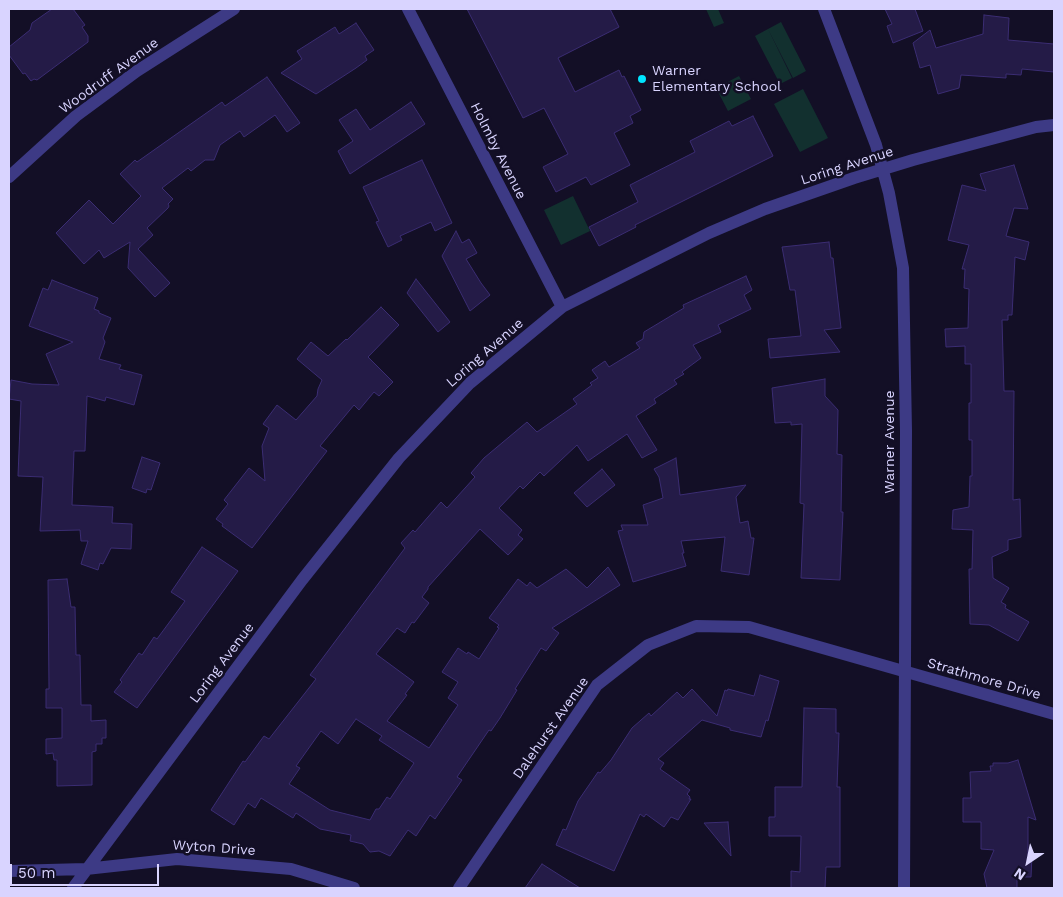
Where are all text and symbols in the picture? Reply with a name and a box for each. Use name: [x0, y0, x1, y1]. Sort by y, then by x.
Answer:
street label: Woodruff Avenue: [56, 34, 162, 118]
place label: Warner Elementary School: [652, 63, 781, 95]
marker: Warner Elementary School: [636, 73, 648, 85]
street label: Holmby Avenue: [466, 100, 530, 202]
street label: Loring Avenue: [799, 143, 895, 189]
street label: Loring Avenue: [443, 315, 527, 391]
street label: Warner Avenue: [882, 390, 898, 494]
street label: Loring Avenue: [186, 619, 258, 707]
street label: Strathmore Drive: [925, 655, 1043, 703]
street label: Dalehurst Avenue: [510, 674, 592, 782]
street label: Wyton Drive: [172, 837, 256, 859]
north arrow: [1003, 837, 1053, 887]
scale bar: [12, 854, 161, 886]
text: 50 m: [18, 864, 55, 882]
text: N: [1011, 865, 1028, 884]

